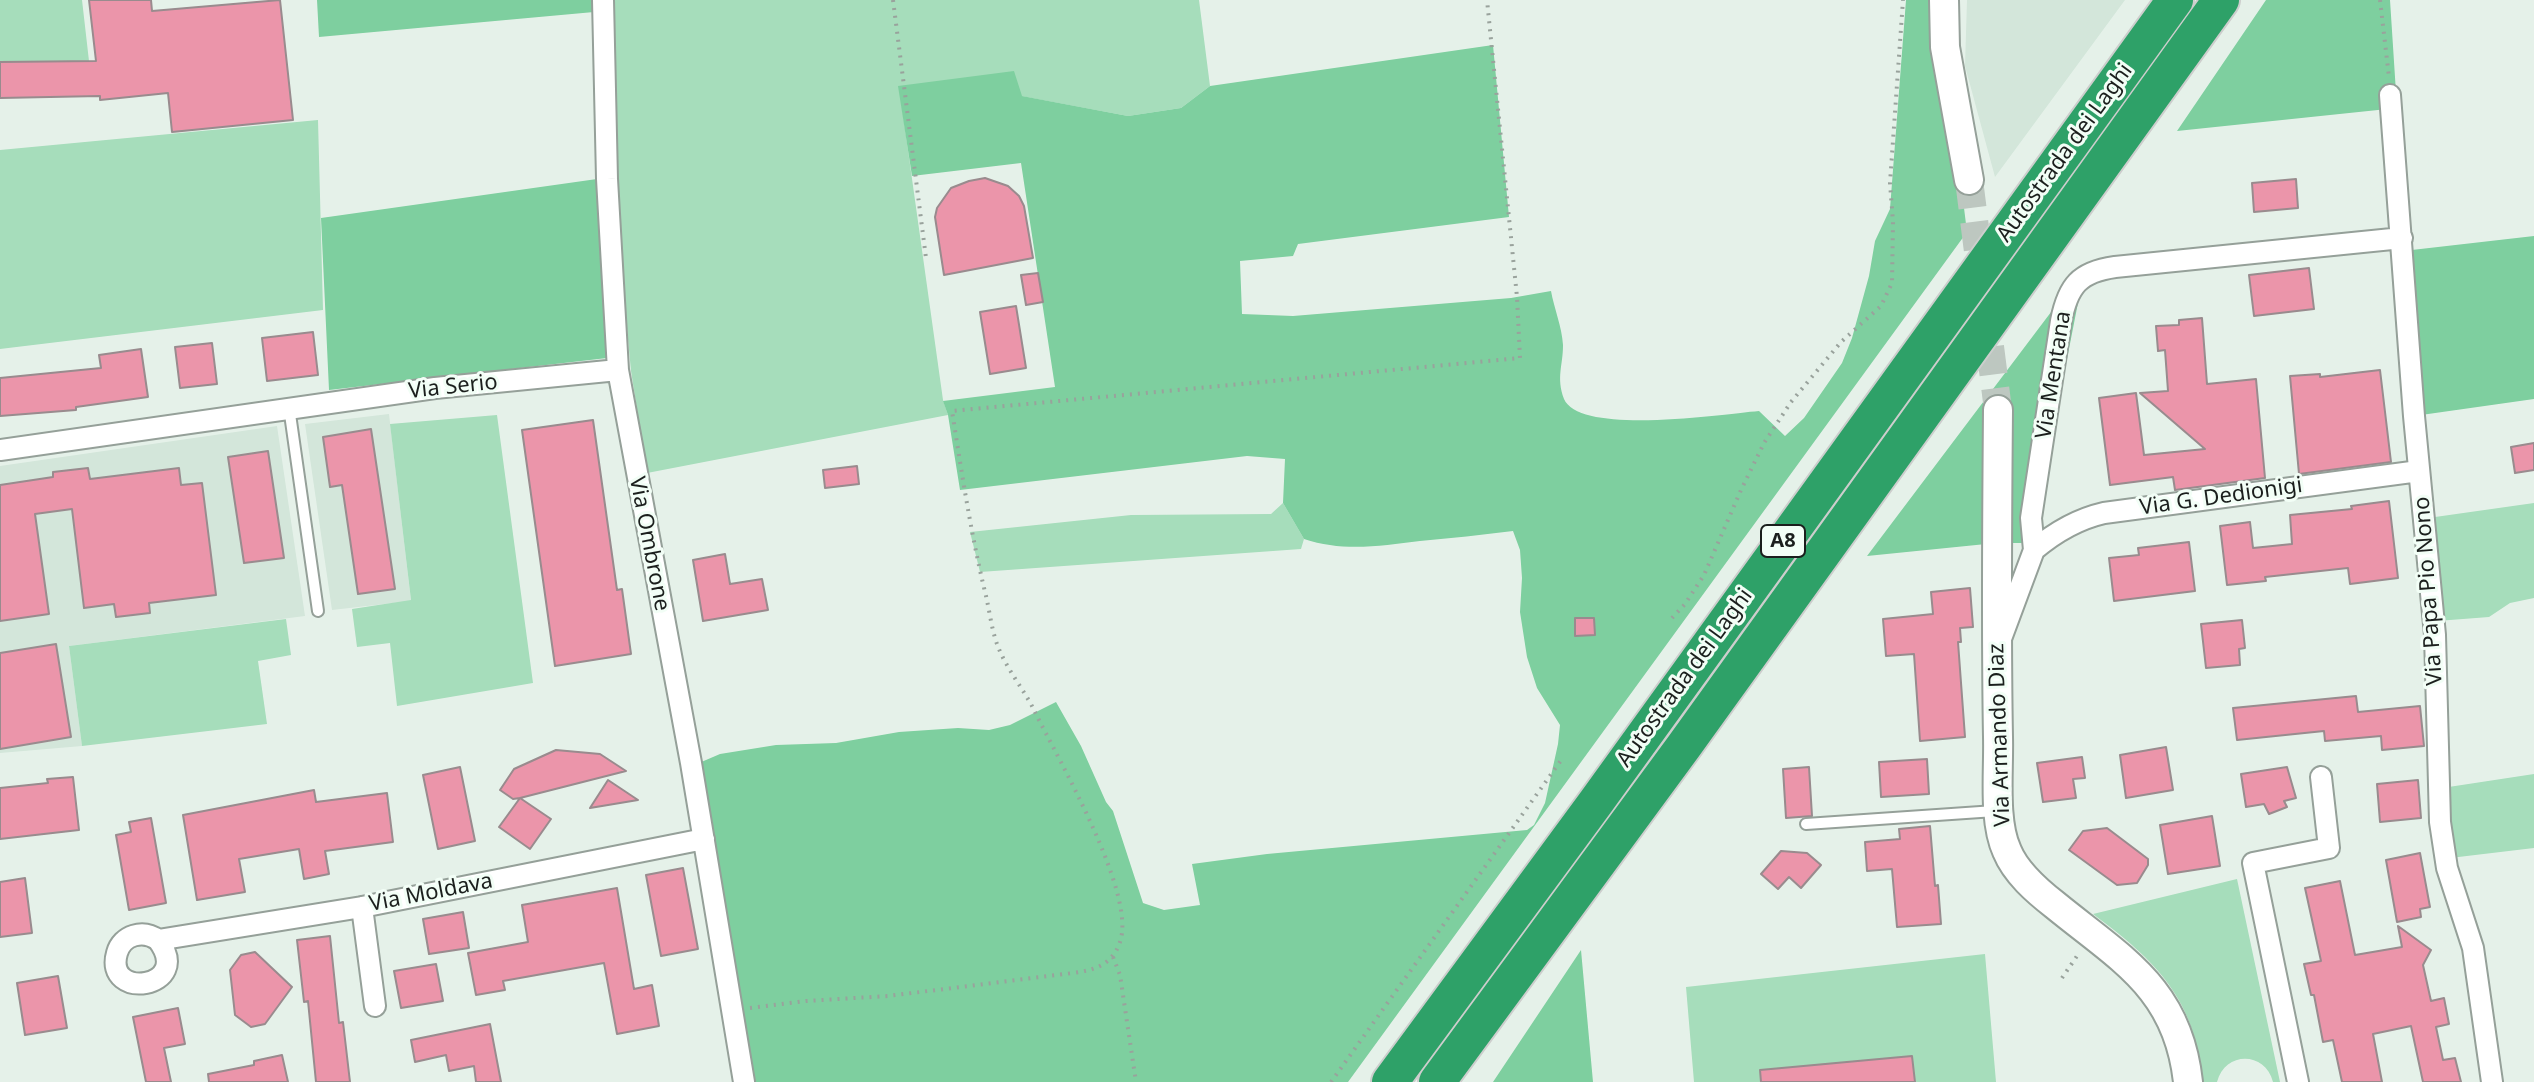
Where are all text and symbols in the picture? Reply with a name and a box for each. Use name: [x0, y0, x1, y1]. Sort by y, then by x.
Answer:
street label: Autostrada dei Laghi: [1991, 59, 2139, 247]
street label: Via Mentana: [2031, 309, 2077, 441]
street label: Via Serio: [407, 369, 499, 405]
street label: Via G. Dedionigi: [2138, 473, 2304, 521]
street label: Via Ombrone: [623, 475, 675, 613]
street label: Via Papa Pio Nono: [2409, 496, 2449, 686]
road number: A8: [1761, 525, 1805, 557]
street label: Autostrada dei Laghi: [1611, 584, 1759, 772]
street label: Via Armando Diaz: [1984, 643, 2016, 827]
street label: Via Moldava: [367, 868, 495, 918]

